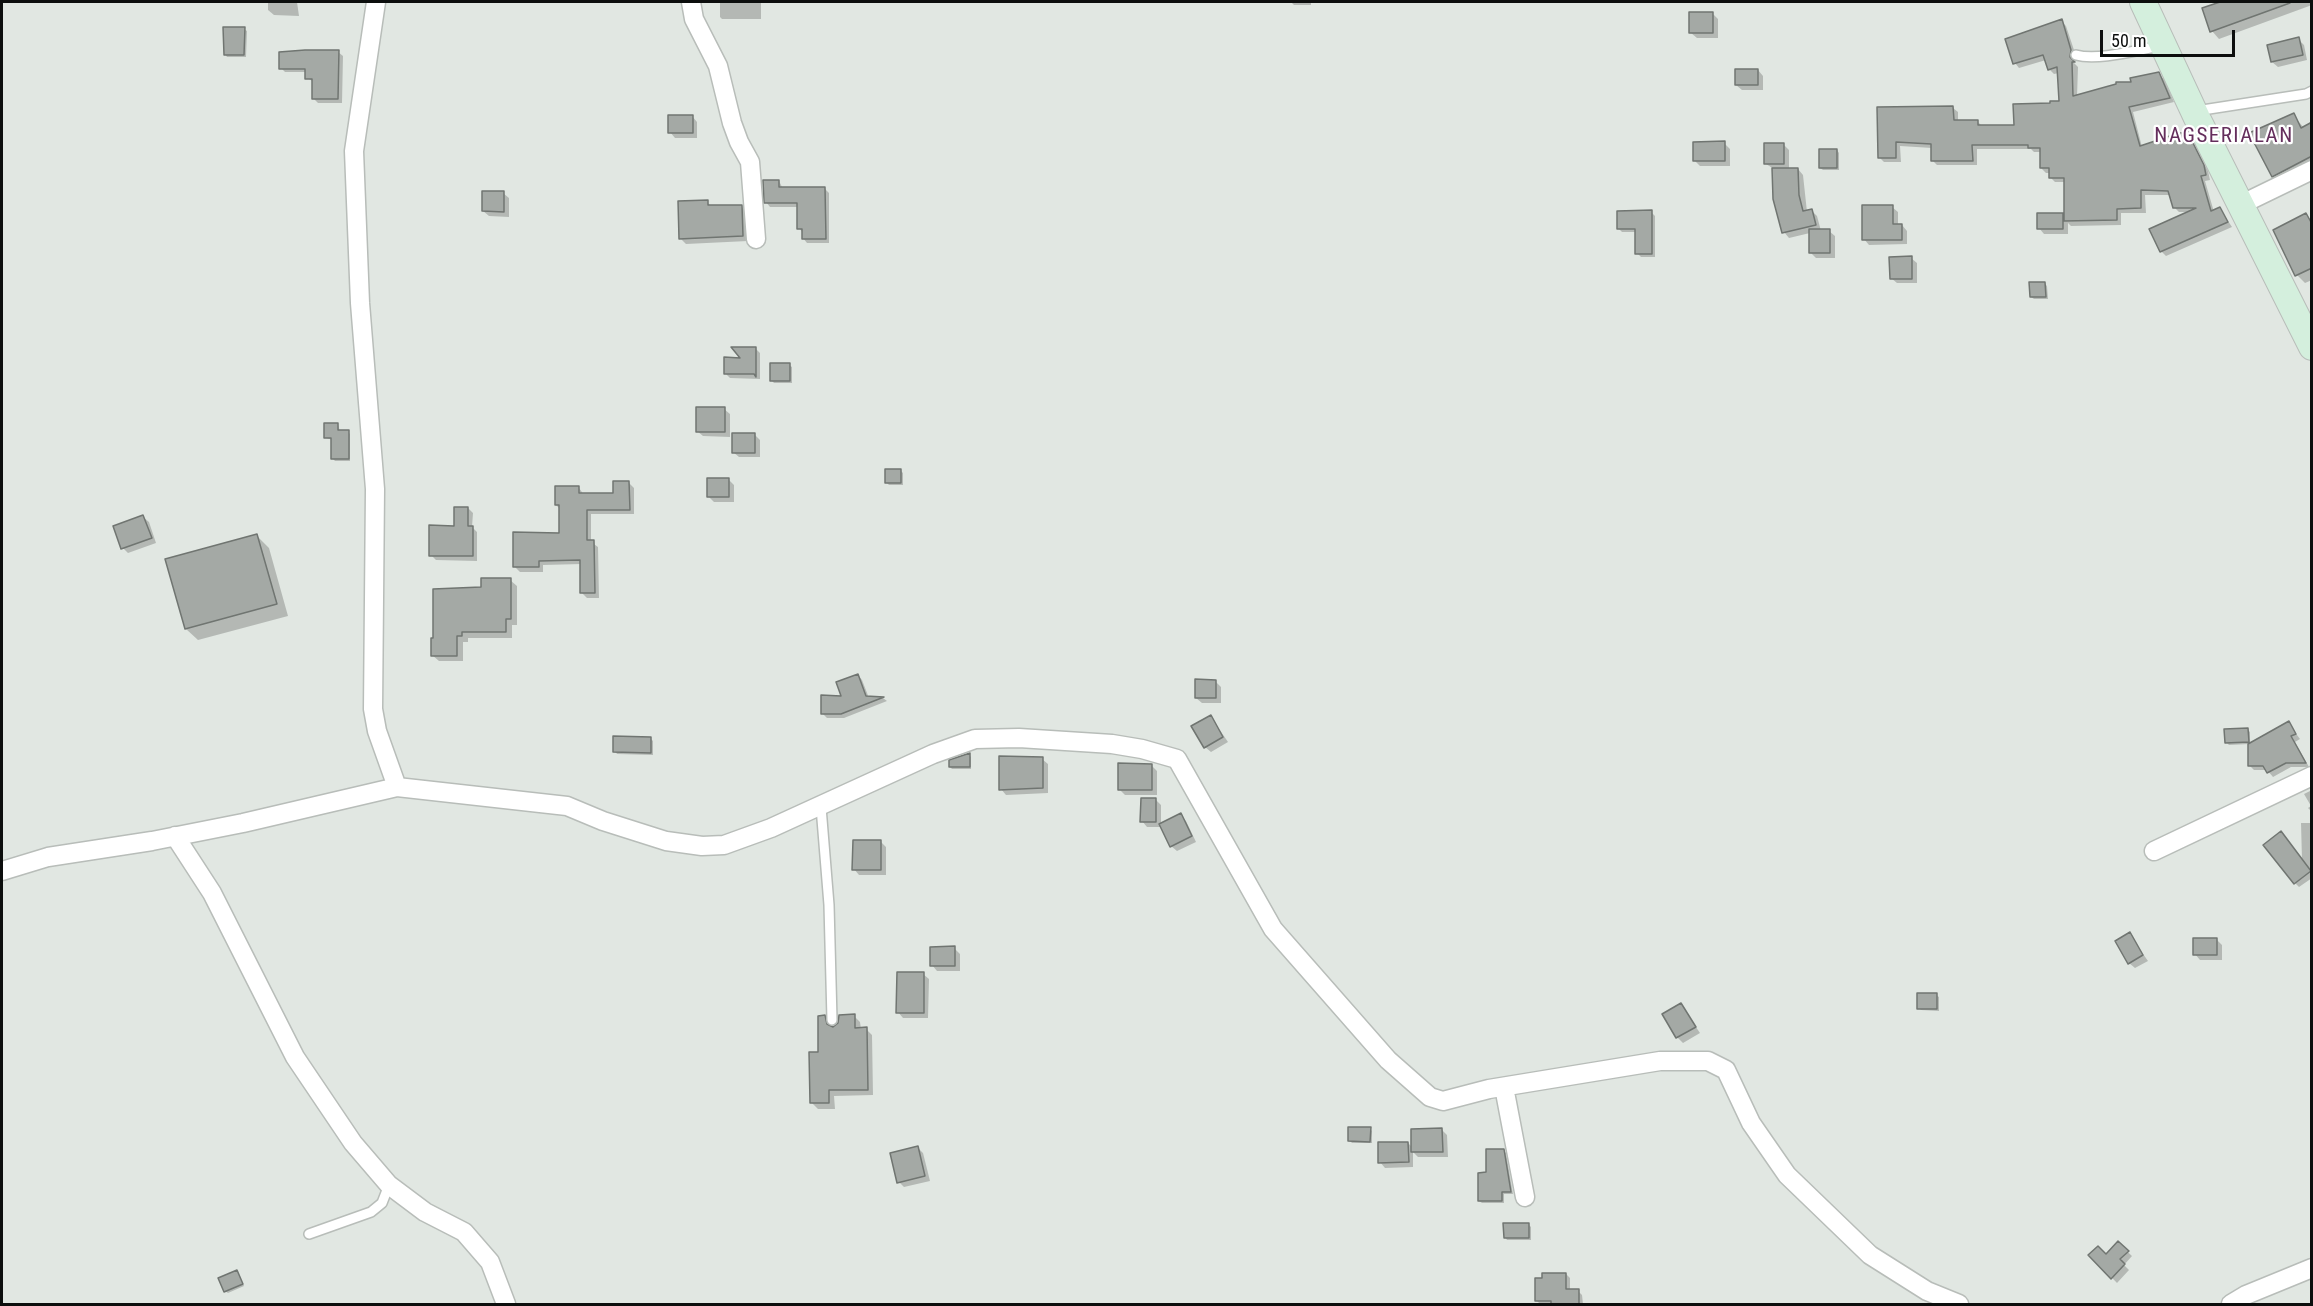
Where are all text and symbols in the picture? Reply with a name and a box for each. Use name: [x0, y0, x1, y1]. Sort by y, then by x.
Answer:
scale bar: [2103, 18, 2238, 56]
text: 50 m: [2111, 30, 2146, 51]
district label: NAGSERIALAN: [2154, 124, 2294, 150]

